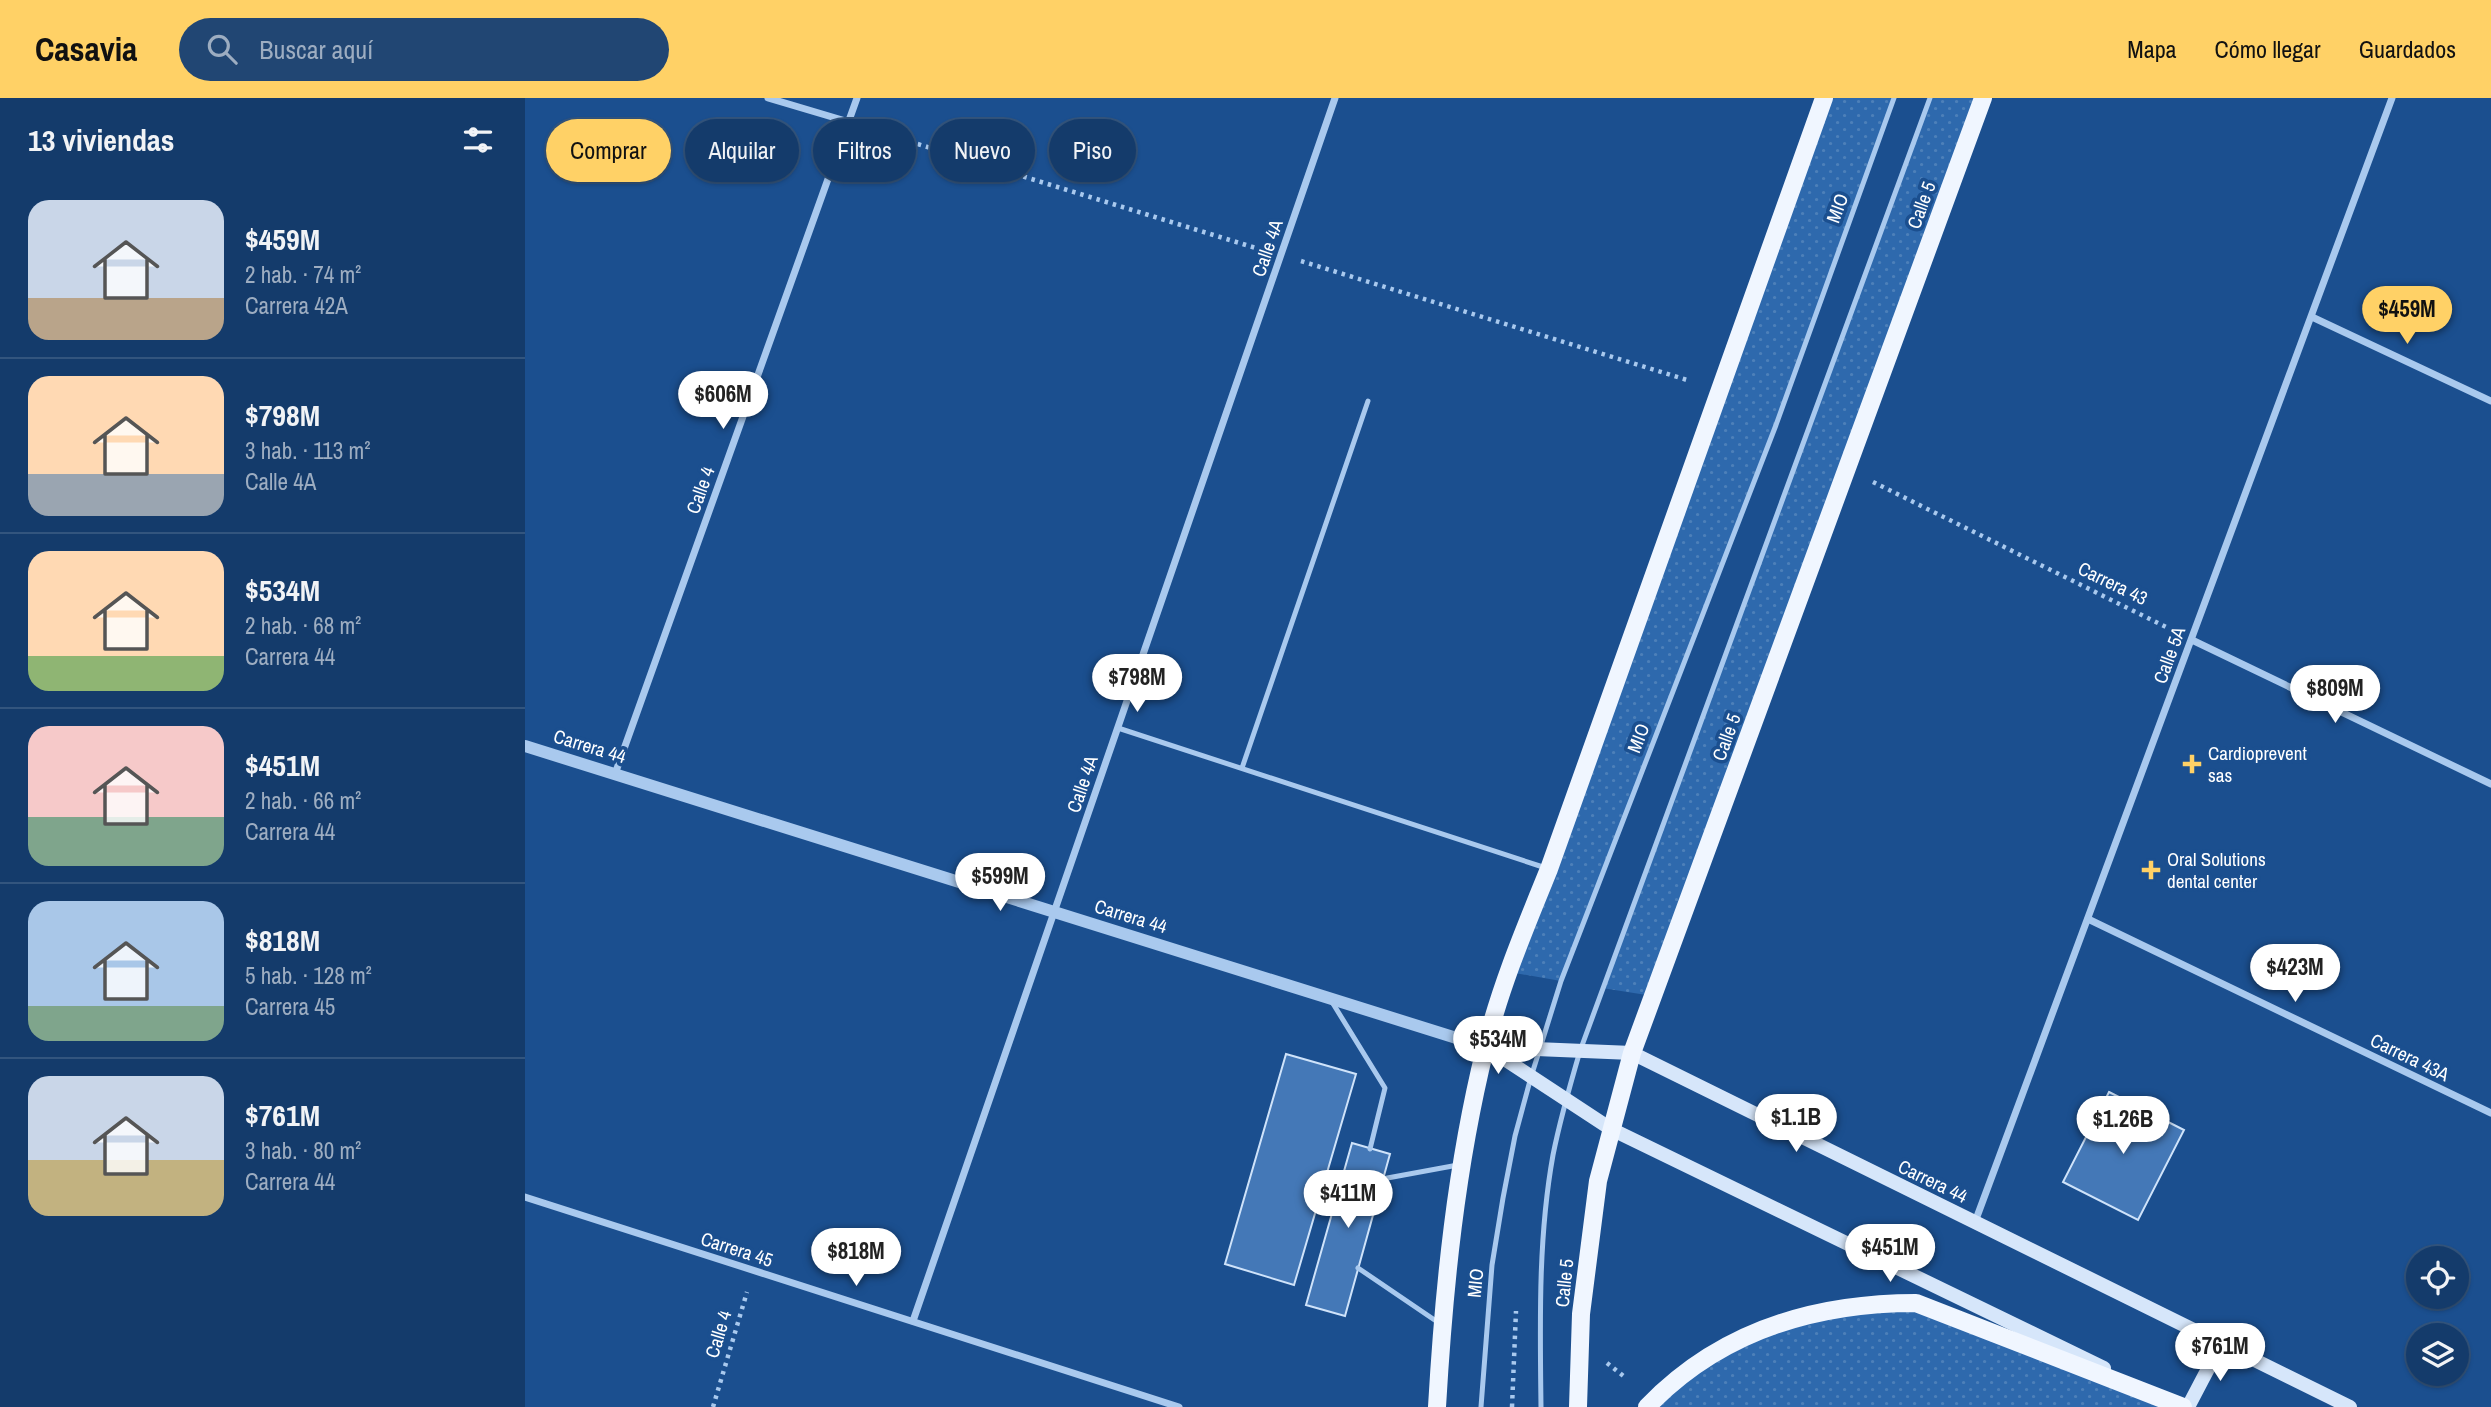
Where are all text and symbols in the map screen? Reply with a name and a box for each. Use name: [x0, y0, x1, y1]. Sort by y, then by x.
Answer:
search box: [179, 18, 669, 81]
text: Casavia: [35, 27, 137, 71]
icon: search: [203, 30, 241, 68]
text: Buscar aquí: [259, 32, 373, 67]
text: Mapa: [2127, 33, 2177, 65]
text: Cómo llegar: [2215, 33, 2321, 65]
text: Guardados: [2359, 33, 2456, 65]
chip: Comprar: [546, 119, 671, 182]
chip: Alquilar: [685, 119, 799, 182]
chip: Filtros: [813, 119, 916, 182]
chip: Nuevo: [930, 119, 1035, 182]
chip: Piso: [1049, 119, 1136, 182]
text: 13 viviendas: [28, 120, 174, 160]
icon: filters: [459, 121, 497, 159]
street label: Calle 5: [1900, 177, 1942, 232]
street label: MIO: [1820, 190, 1854, 226]
street label: Calle 4A: [1245, 215, 1289, 280]
text: $459M: [245, 219, 320, 259]
icon: home: [84, 228, 168, 312]
text: 2 hab. · 74 m²: [245, 259, 361, 290]
pin: $459M: [2358, 286, 2456, 346]
text: Carrera 42A: [245, 290, 348, 321]
text: $459M: [2378, 293, 2436, 324]
pin: $606M: [674, 372, 772, 431]
text: $606M: [694, 378, 752, 409]
text: $798M: [245, 395, 320, 435]
icon: home: [84, 404, 168, 488]
text: 3 hab. · 113 m²: [245, 435, 371, 466]
street label: Calle 4: [679, 462, 721, 517]
text: Calle 4A: [245, 466, 316, 497]
street label: Carrera 43: [2074, 555, 2152, 611]
text: $534M: [245, 570, 320, 610]
icon: home: [84, 579, 168, 663]
text: 2 hab. · 68 m²: [245, 610, 361, 641]
street label: Calle 5A: [2147, 622, 2191, 687]
text: Carrera 44: [245, 641, 335, 672]
pin: $798M: [1088, 654, 1186, 714]
text: $798M: [1108, 661, 1166, 692]
pin: $809M: [2286, 666, 2384, 725]
text: $809M: [2306, 672, 2364, 703]
street label: Calle 5: [1705, 709, 1747, 764]
street label: MIO: [1621, 720, 1655, 756]
street label: Carrera 44: [551, 723, 630, 769]
place label: Cardioprevent sas: [2208, 740, 2307, 788]
text: $451M: [245, 745, 320, 785]
street label: Calle 4A: [1060, 751, 1104, 816]
icon: home: [84, 754, 168, 838]
marker: Cardioprevent sas: [2182, 754, 2202, 774]
text: 2 hab. · 66 m²: [245, 785, 361, 816]
text: Carrera 44: [245, 816, 335, 847]
place label: Oral Solutions dental center: [2167, 846, 2266, 894]
pin: $599M: [951, 854, 1049, 913]
text: $599M: [971, 860, 1029, 891]
marker: Oral Solutions dental center: [2141, 860, 2161, 880]
street label: Carrera 44: [1092, 893, 1171, 939]
text: $818M: [245, 920, 320, 960]
icon: home: [84, 929, 168, 1013]
pin: $423M: [2246, 944, 2344, 1004]
text: $423M: [2266, 951, 2324, 982]
text: 5 hab. · 128 m²: [245, 960, 372, 991]
text: Carrera 45: [245, 991, 335, 1022]
pin: $534M: [1449, 1016, 1547, 1076]
text: $534M: [1469, 1023, 1527, 1054]
street label: Carrera 43A: [2366, 1027, 2454, 1088]
pin: $1.1B: [1747, 1094, 1845, 1154]
text: $761M: [245, 1095, 320, 1135]
pin: $1.26B: [2066, 1096, 2180, 1156]
text: $1.1B: [1771, 1101, 1821, 1132]
text: $1.26B: [2093, 1103, 2153, 1134]
icon: home: [84, 1104, 168, 1188]
text: 3 hab. · 80 m²: [245, 1135, 361, 1166]
street label: Carrera 44: [1894, 1153, 1972, 1209]
text: Carrera 44: [245, 1166, 335, 1197]
pin: $411M: [1299, 1170, 1397, 1230]
text: $411M: [1320, 1177, 1376, 1208]
pin: $451M: [1841, 1224, 1939, 1284]
street label: Carrera 45: [698, 1225, 777, 1273]
pin: $818M: [807, 1228, 905, 1288]
text: $451M: [1861, 1231, 1919, 1262]
text: $818M: [827, 1235, 885, 1266]
map controls: [2406, 1246, 2469, 1386]
button: locate: [2406, 1246, 2469, 1309]
street label: Calle 5: [1549, 1257, 1579, 1308]
street label: MIO: [1461, 1267, 1489, 1299]
street label: Calle 4: [698, 1307, 738, 1361]
button: layers: [2406, 1323, 2469, 1386]
pin: $761M: [2171, 1324, 2269, 1383]
text: $761M: [2191, 1330, 2249, 1361]

